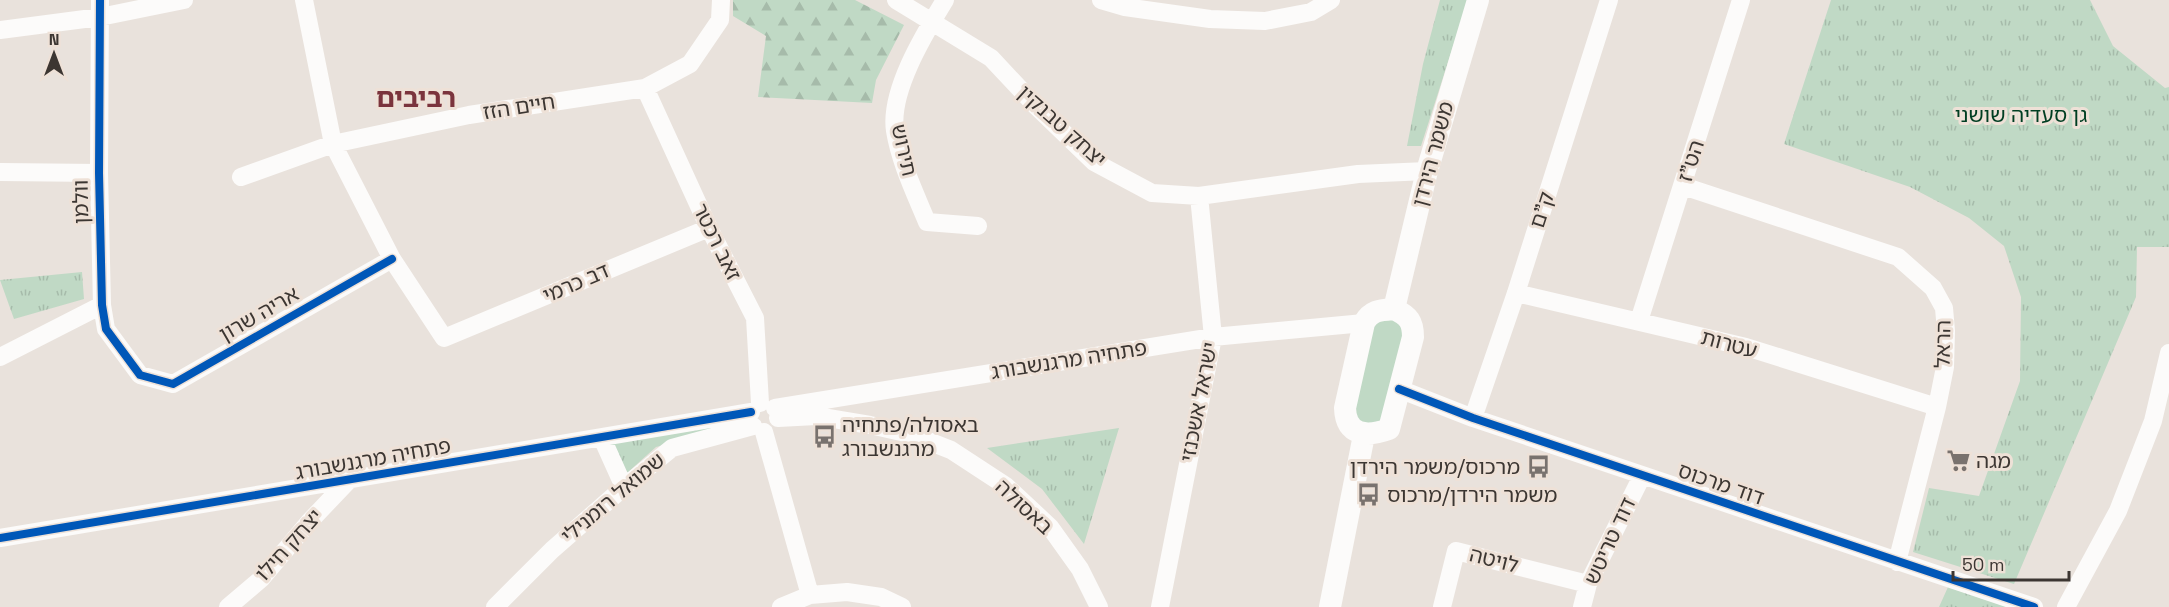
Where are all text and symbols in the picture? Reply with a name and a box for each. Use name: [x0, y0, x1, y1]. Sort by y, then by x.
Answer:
north arrow: [24, 24, 84, 84]
text: N: [49, 29, 59, 50]
street label: יצחק טבנקין: [1012, 79, 1112, 172]
district label: רביבים: [376, 80, 456, 115]
street label: חיים הזז: [481, 88, 557, 126]
street label: משמר הירדן: [1406, 98, 1460, 209]
park label: גן סעדיה שושני: [1955, 101, 2087, 128]
street label: תירוש: [885, 121, 924, 179]
street label: הט"ז: [1671, 137, 1710, 185]
street label: וולמן: [67, 180, 94, 224]
street label: ק"ם: [1523, 188, 1560, 231]
street label: זאב רכטר: [687, 199, 748, 285]
street label: דב כרמי: [538, 257, 613, 309]
street label: אריה שרון: [214, 280, 304, 347]
street label: הראל: [1929, 320, 1956, 368]
street label: עטרות: [1698, 323, 1760, 364]
street label: פתחיה מרגנשבורג: [989, 334, 1149, 385]
street label: ישראל אשכנזי: [1174, 340, 1223, 464]
place label: באסולה/פתחיה מרגנשבורג: [842, 411, 979, 462]
bus stop icon: באסולה/פתחיה מרגנשבורג: [811, 424, 837, 450]
street label: פתחיה מרגנשבורג: [293, 432, 453, 485]
street label: שמואל רומנילי: [555, 446, 670, 549]
place label: מגה: [1976, 447, 2011, 474]
supermarket icon: מגה: [1945, 448, 1971, 474]
place label: מרכוס/משמר הירדן: [1350, 453, 1520, 480]
bus stop icon: מרכוס/משמר הירדן: [1525, 454, 1551, 480]
street label: דוד מרכוס: [1674, 456, 1768, 511]
street label: באסולה: [990, 473, 1059, 540]
place label: משמר הירדן/מרכוס: [1387, 481, 1557, 508]
bus stop icon: משמר הירדן/מרכוס: [1356, 482, 1382, 508]
street label: דוד טריטש: [1578, 493, 1641, 589]
street label: יצחק חילו: [249, 503, 328, 586]
street label: לויטה: [1467, 540, 1522, 579]
scale bar: [1953, 544, 2068, 582]
text: 50 m: [1962, 553, 2004, 576]

